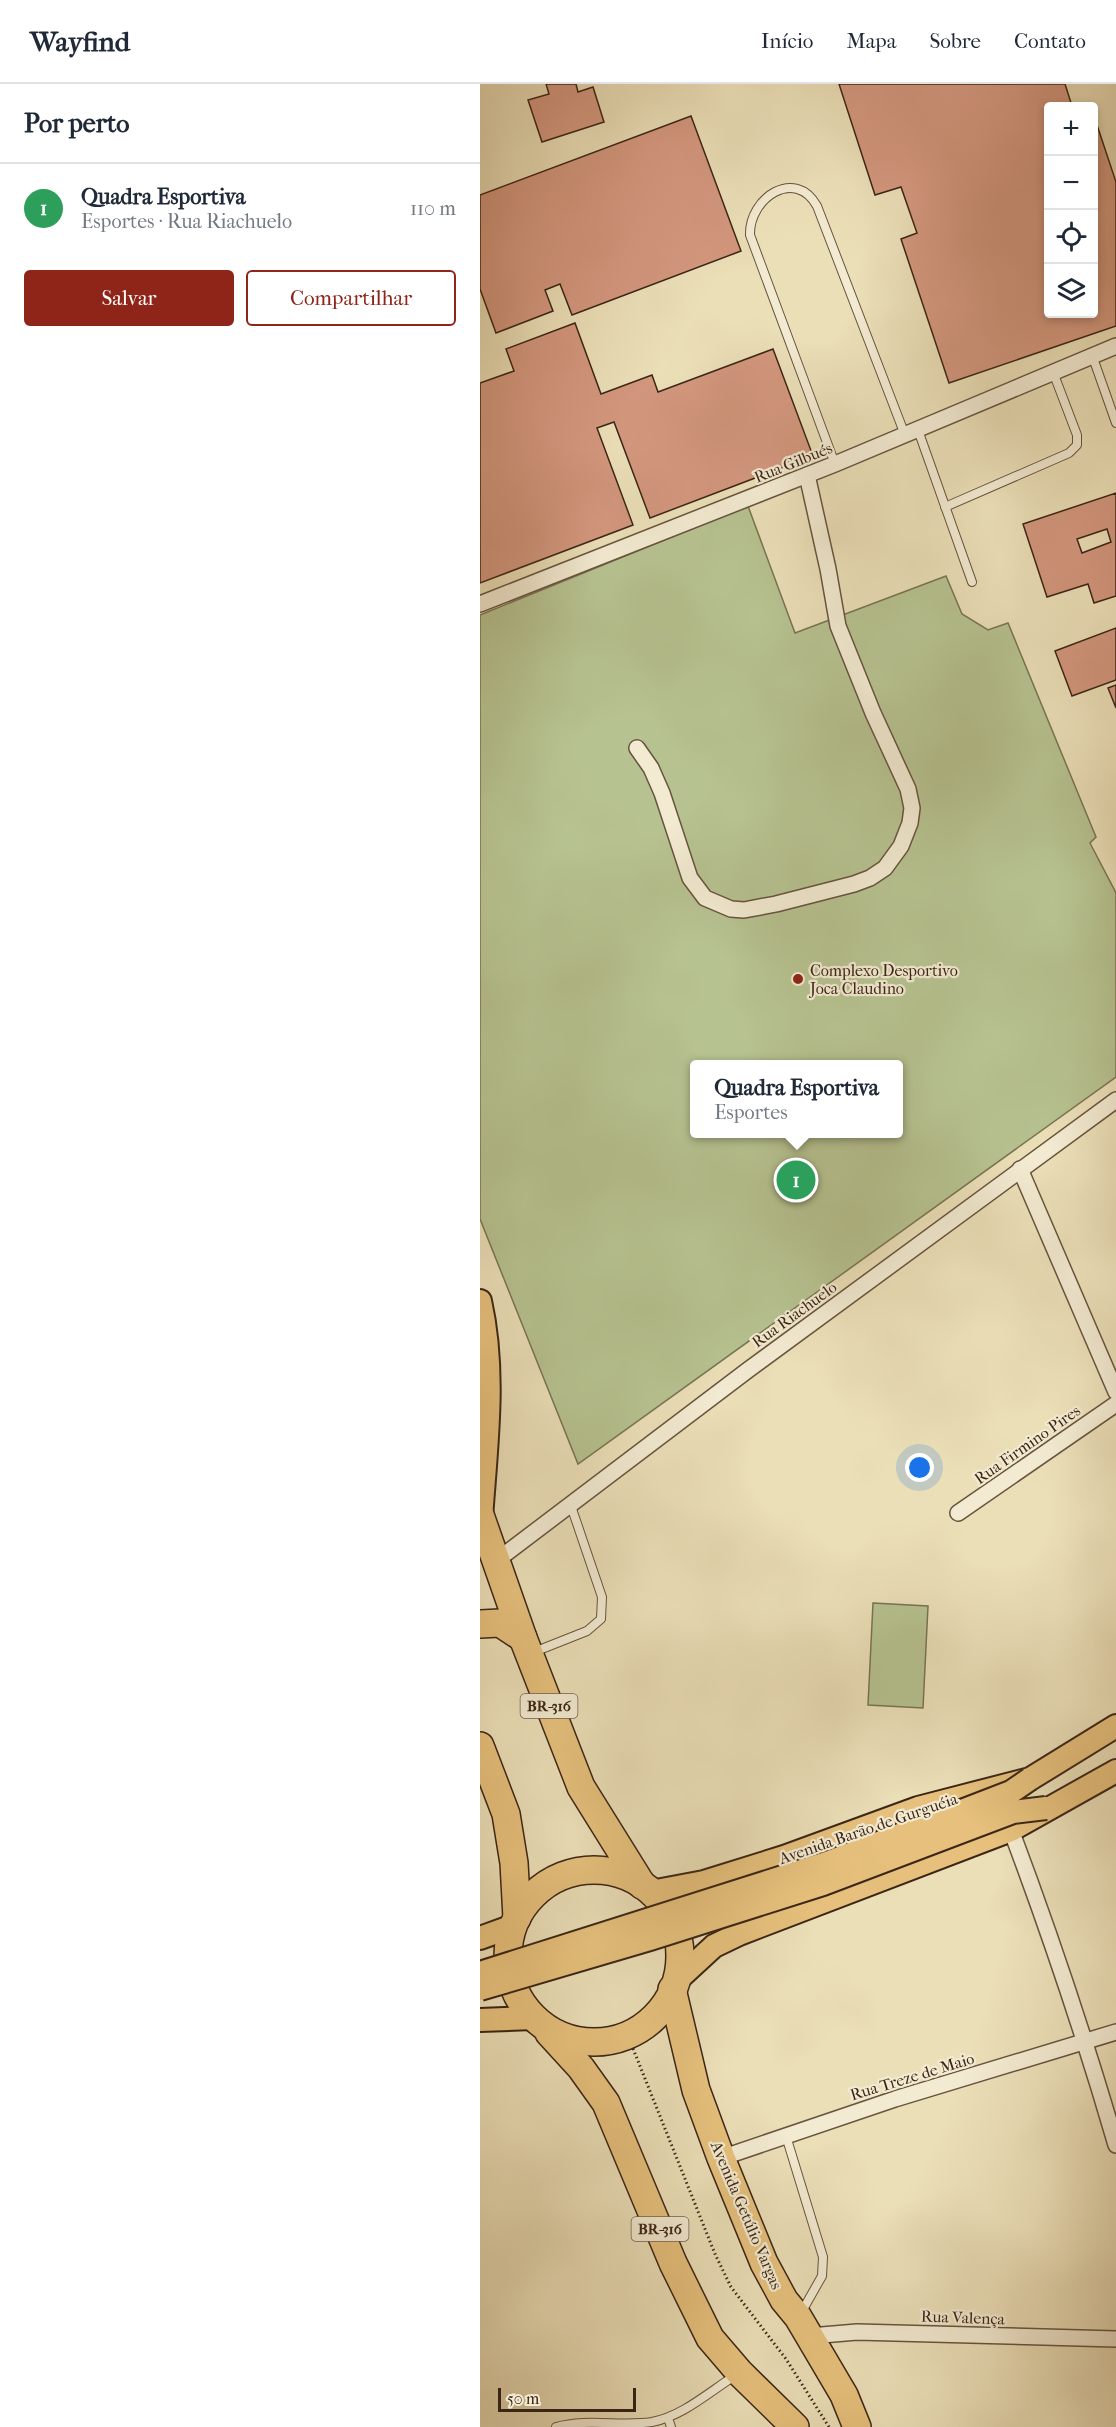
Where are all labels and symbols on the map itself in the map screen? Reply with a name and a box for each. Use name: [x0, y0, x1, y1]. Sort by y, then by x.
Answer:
street label: Rua Gilbués: [751, 438, 835, 487]
place label: Complexo Desportivo Joca Claudino: [808, 961, 958, 998]
marker: Complexo Desportivo Joca Claudino: [791, 972, 805, 986]
pin: 1: [776, 1158, 816, 1202]
street label: Rua Riachuelo: [748, 1277, 840, 1351]
street label: Rua Firmino Pires: [971, 1401, 1084, 1488]
your location: [905, 1453, 934, 1482]
road number: BR-316: [520, 1694, 578, 1718]
street label: Avenida Barão de Gurguéia: [775, 1789, 961, 1868]
street label: Rua Treze de Maio: [848, 2049, 977, 2104]
street label: Avenida Getúlio Vargas: [706, 2137, 786, 2292]
road number: BR-316: [632, 2217, 688, 2241]
street label: Rua Valença: [921, 2307, 1006, 2328]
scale bar: [498, 2385, 636, 2412]

